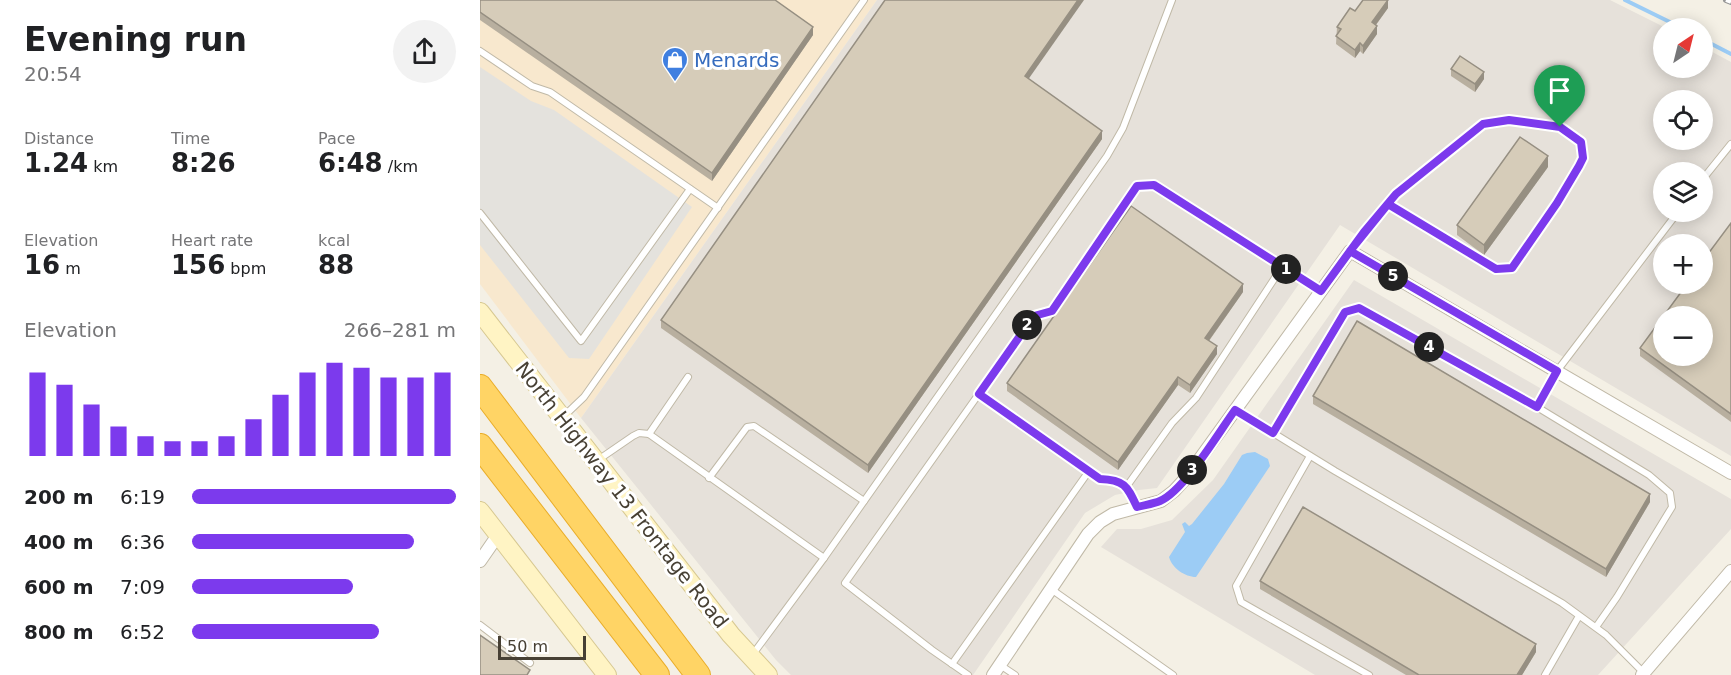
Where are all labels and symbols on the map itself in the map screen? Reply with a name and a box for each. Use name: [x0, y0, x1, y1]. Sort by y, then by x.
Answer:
north arrow: [1653, 18, 1713, 78]
shop icon: Menards: [660, 45, 690, 83]
place label: Menards: [694, 48, 779, 72]
pin: [1534, 65, 1585, 127]
pin: 1: [1271, 254, 1301, 284]
pin: 5: [1378, 261, 1408, 291]
pin: 2: [1012, 310, 1042, 340]
pin: 4: [1414, 332, 1444, 362]
street label: North Highway 13 Frontage Road: [511, 357, 733, 633]
pin: 3: [1177, 455, 1207, 485]
scale bar: [498, 633, 586, 660]

